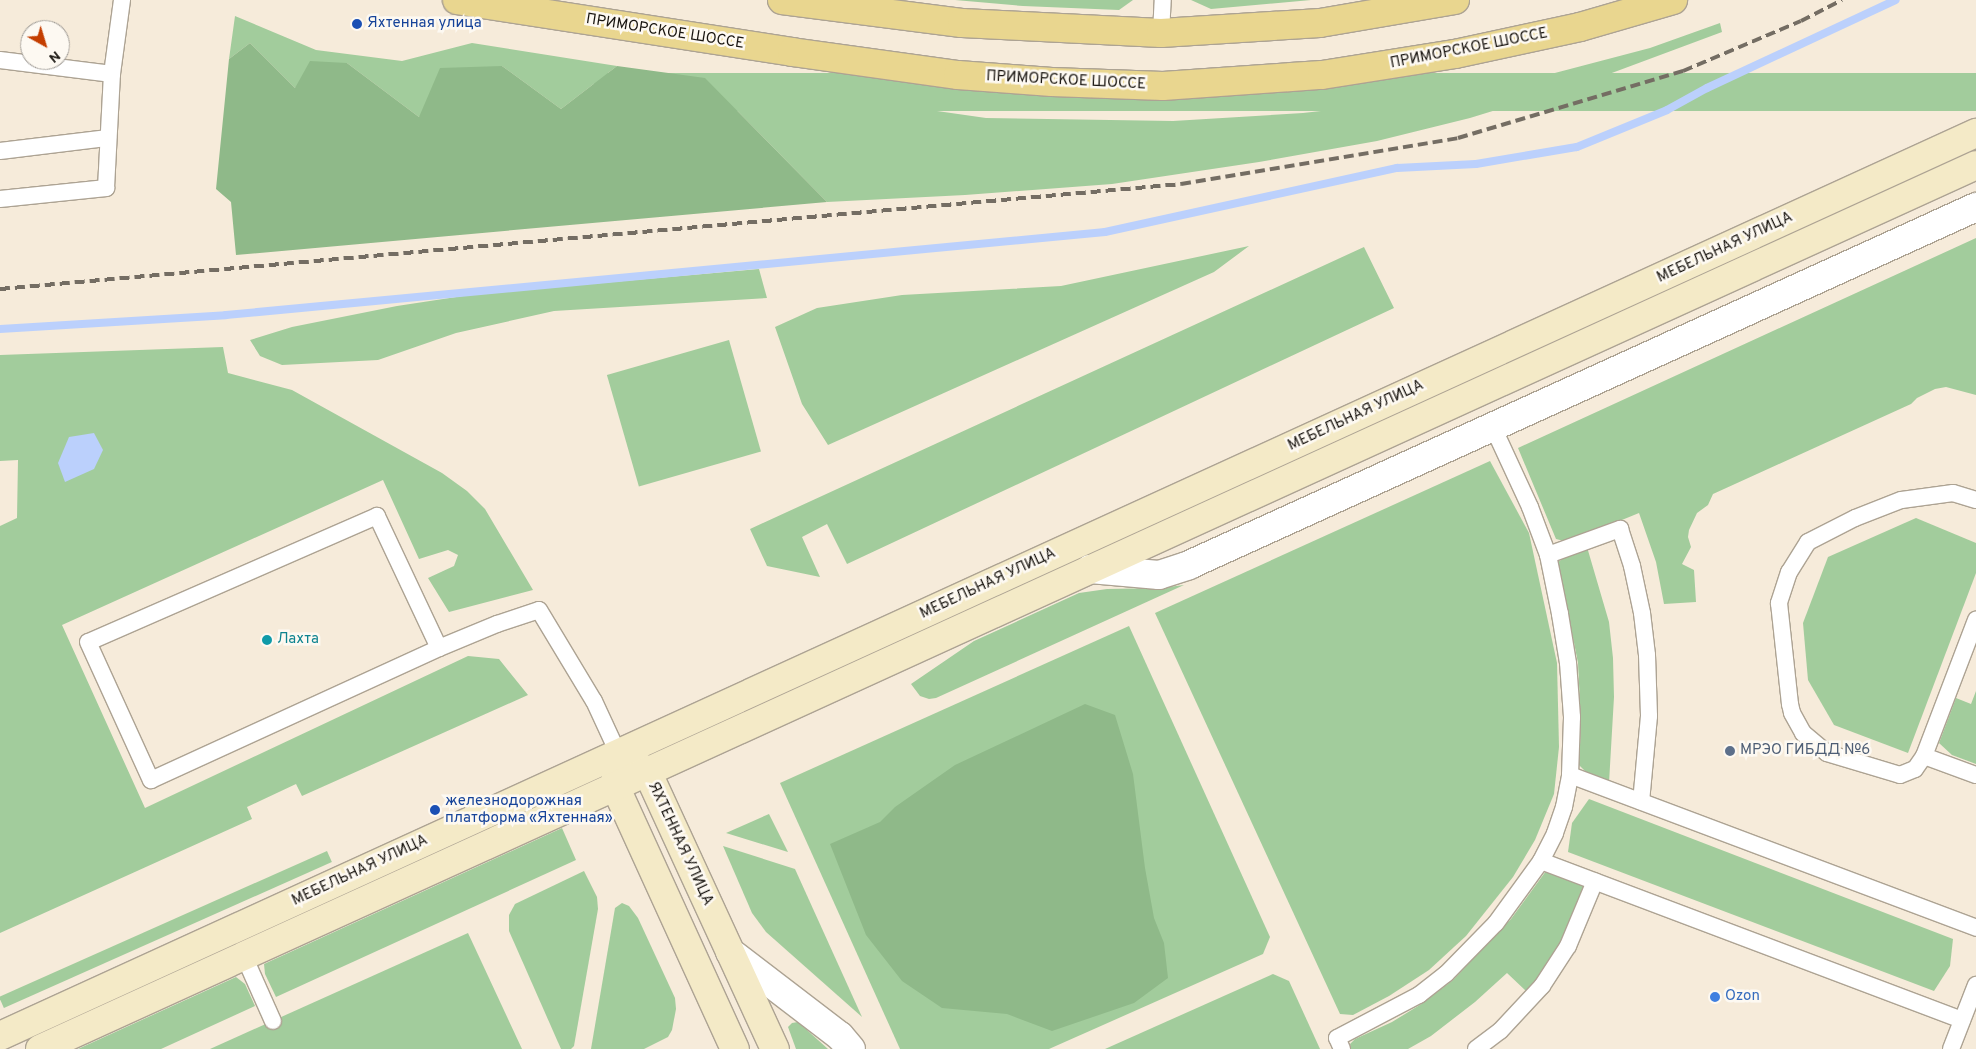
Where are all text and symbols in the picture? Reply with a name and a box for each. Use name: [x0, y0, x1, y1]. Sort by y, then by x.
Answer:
street label: ПРИМОРСКОЕ ШОССЕ: [585, 11, 745, 53]
place label: Яхтенная улица: [367, 15, 482, 33]
marker: Яхтенная улица: [351, 18, 363, 30]
north arrow: [20, 20, 70, 70]
street label: ПРИМОРСКОЕ ШОССЕ: [1389, 25, 1549, 73]
text: N: [45, 46, 63, 66]
street label: ПРИМОРСКОЕ ШОССЕ: [986, 68, 1146, 94]
street label: МЕБЕЛЬНАЯ УЛИЦА: [1654, 209, 1796, 287]
street label: МЕБЕЛЬНАЯ УЛИЦА: [1285, 377, 1427, 455]
street label: МЕБЕЛЬНАЯ УЛИЦА: [917, 545, 1059, 623]
place label: Лахта: [277, 631, 319, 649]
marker: Лахта: [261, 634, 273, 646]
place label: МРЭО ГИБДД №6: [1740, 742, 1870, 760]
marker: МРЭО ГИБДД №6: [1724, 745, 1736, 757]
street label: ЯХТЕННАЯ УЛИЦА: [643, 779, 717, 909]
place label: железнодорожная платформа «Яхтенная»: [445, 792, 613, 827]
marker: железнодорожная платформа «Яхтенная»: [429, 804, 441, 816]
street label: МЕБЕЛЬНАЯ УЛИЦА: [289, 832, 431, 910]
place label: Ozon: [1725, 988, 1760, 1006]
marker: Ozon: [1709, 991, 1721, 1003]

